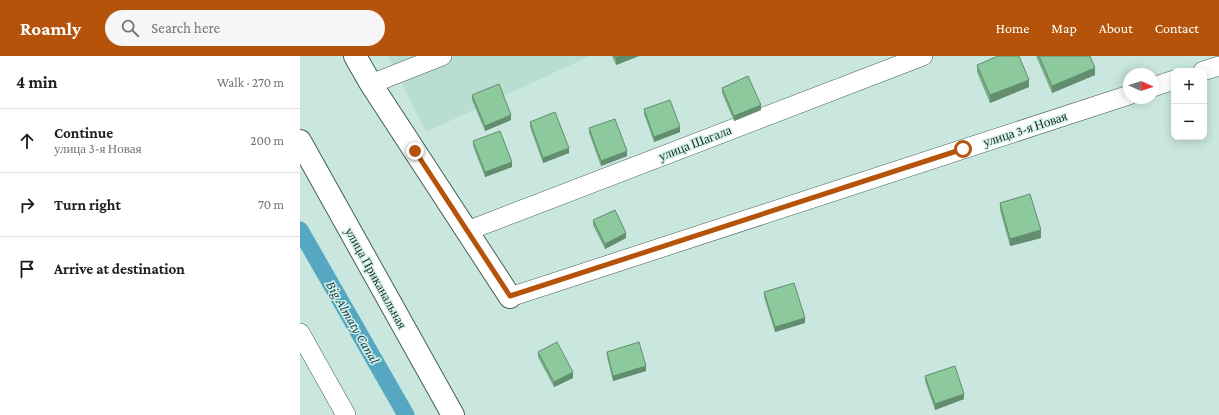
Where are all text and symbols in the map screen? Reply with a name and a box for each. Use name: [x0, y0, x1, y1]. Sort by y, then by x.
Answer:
search box: [105, 10, 385, 46]
icon: search: [119, 17, 141, 39]
text: Roamly: [20, 18, 81, 39]
text: Search here: [151, 20, 220, 36]
text: Home: [996, 20, 1029, 36]
text: Map: [1051, 20, 1077, 36]
text: About: [1099, 20, 1133, 36]
text: Contact: [1155, 20, 1199, 36]
north arrow: [1123, 68, 1159, 104]
map controls: [1171, 68, 1207, 140]
button: +: [1171, 68, 1207, 104]
text: 4 min: [16, 73, 58, 92]
text: Walk · 270 m: [217, 75, 284, 90]
button: −: [1171, 104, 1207, 140]
street label: улица 3-я Новая: [981, 108, 1069, 150]
street label: улица Шагала: [656, 122, 734, 164]
text: Continue: [54, 125, 113, 141]
icon: ahead: [16, 130, 38, 152]
text: 200 m: [250, 133, 284, 148]
route start: [954, 140, 972, 158]
text: улица 3-я Новая: [54, 141, 141, 156]
route end: [406, 142, 424, 160]
icon: right: [16, 194, 38, 216]
text: Turn right: [54, 197, 121, 213]
text: 70 m: [258, 197, 284, 212]
street label: улица Приканальная: [342, 225, 410, 331]
icon: arrive: [16, 258, 38, 280]
text: Arrive at destination: [54, 261, 185, 277]
water label: Big Almaty Canal: [323, 278, 383, 367]

